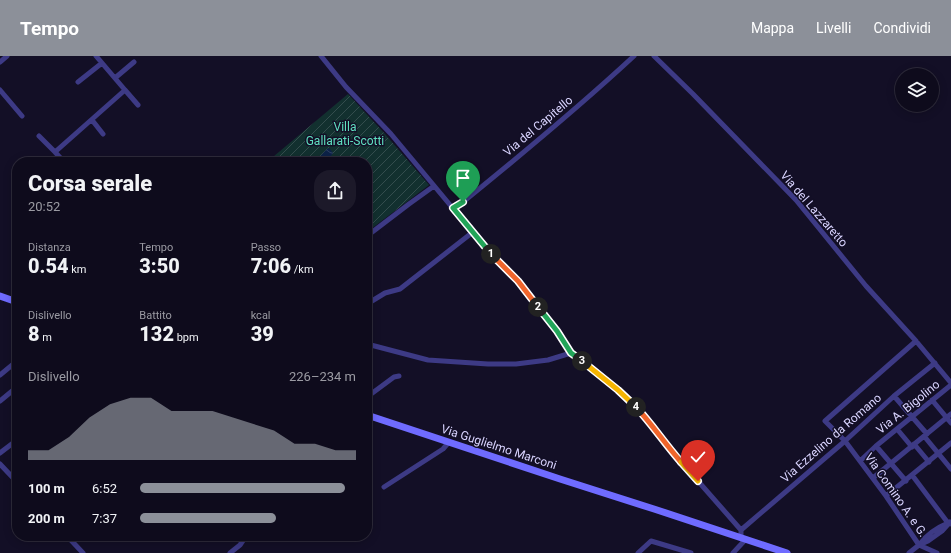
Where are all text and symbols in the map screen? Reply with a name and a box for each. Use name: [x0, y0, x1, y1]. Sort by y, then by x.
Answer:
text: Tempo: [20, 17, 79, 40]
text: Mappa: [751, 20, 794, 36]
text: Livelli: [816, 20, 851, 36]
text: Condividi: [873, 20, 931, 36]
map controls: [895, 68, 939, 112]
button: layers: [895, 68, 939, 112]
street label: Via del Capitello: [501, 93, 576, 159]
park label: Villa Gallarati-Scotti: [306, 120, 384, 148]
pin: [446, 161, 480, 202]
icon: arrive: [452, 167, 474, 189]
street label: Via del Lazzaretto: [777, 168, 851, 250]
button: share: [314, 170, 356, 212]
text: Corsa serale: [28, 171, 152, 196]
text: 20:52: [28, 199, 60, 214]
text: Distanza: [28, 241, 71, 254]
text: Tempo: [139, 241, 173, 254]
text: Passo: [251, 241, 281, 254]
pin: 1: [481, 244, 501, 264]
text: 1: [488, 247, 494, 260]
text: 0.54: [28, 254, 69, 278]
text: 3:50: [139, 254, 180, 278]
text: 7:06: [251, 254, 291, 278]
text: km: [69, 263, 86, 276]
text: /km: [291, 263, 314, 276]
pin: 2: [528, 297, 548, 317]
text: 2: [535, 300, 541, 313]
text: Dislivello: [28, 309, 72, 322]
text: Battito: [139, 309, 172, 322]
text: kcal: [251, 309, 271, 322]
text: 8: [28, 322, 40, 346]
text: 132: [139, 322, 174, 346]
text: 39: [251, 322, 274, 346]
text: m: [40, 331, 52, 344]
text: bpm: [174, 331, 199, 344]
pin: 3: [572, 351, 592, 371]
text: 3: [579, 354, 585, 367]
text: Dislivello: [28, 369, 80, 384]
text: 226–234 m: [289, 369, 356, 384]
street label: Via A. Bigolino: [874, 377, 943, 437]
street label: Via Ezzelino da Romano: [778, 391, 884, 485]
pin: 4: [626, 397, 646, 417]
text: 4: [633, 400, 639, 413]
street label: Via Guglielmo Marconi: [439, 422, 559, 472]
pin: [681, 440, 715, 481]
icon: check: [687, 446, 709, 468]
street label: Via Comino A. e G.: [862, 450, 930, 540]
text: 100 m: [28, 481, 65, 496]
text: 6:52: [92, 481, 117, 496]
text: 200 m: [28, 511, 65, 526]
text: 7:37: [92, 511, 117, 526]

